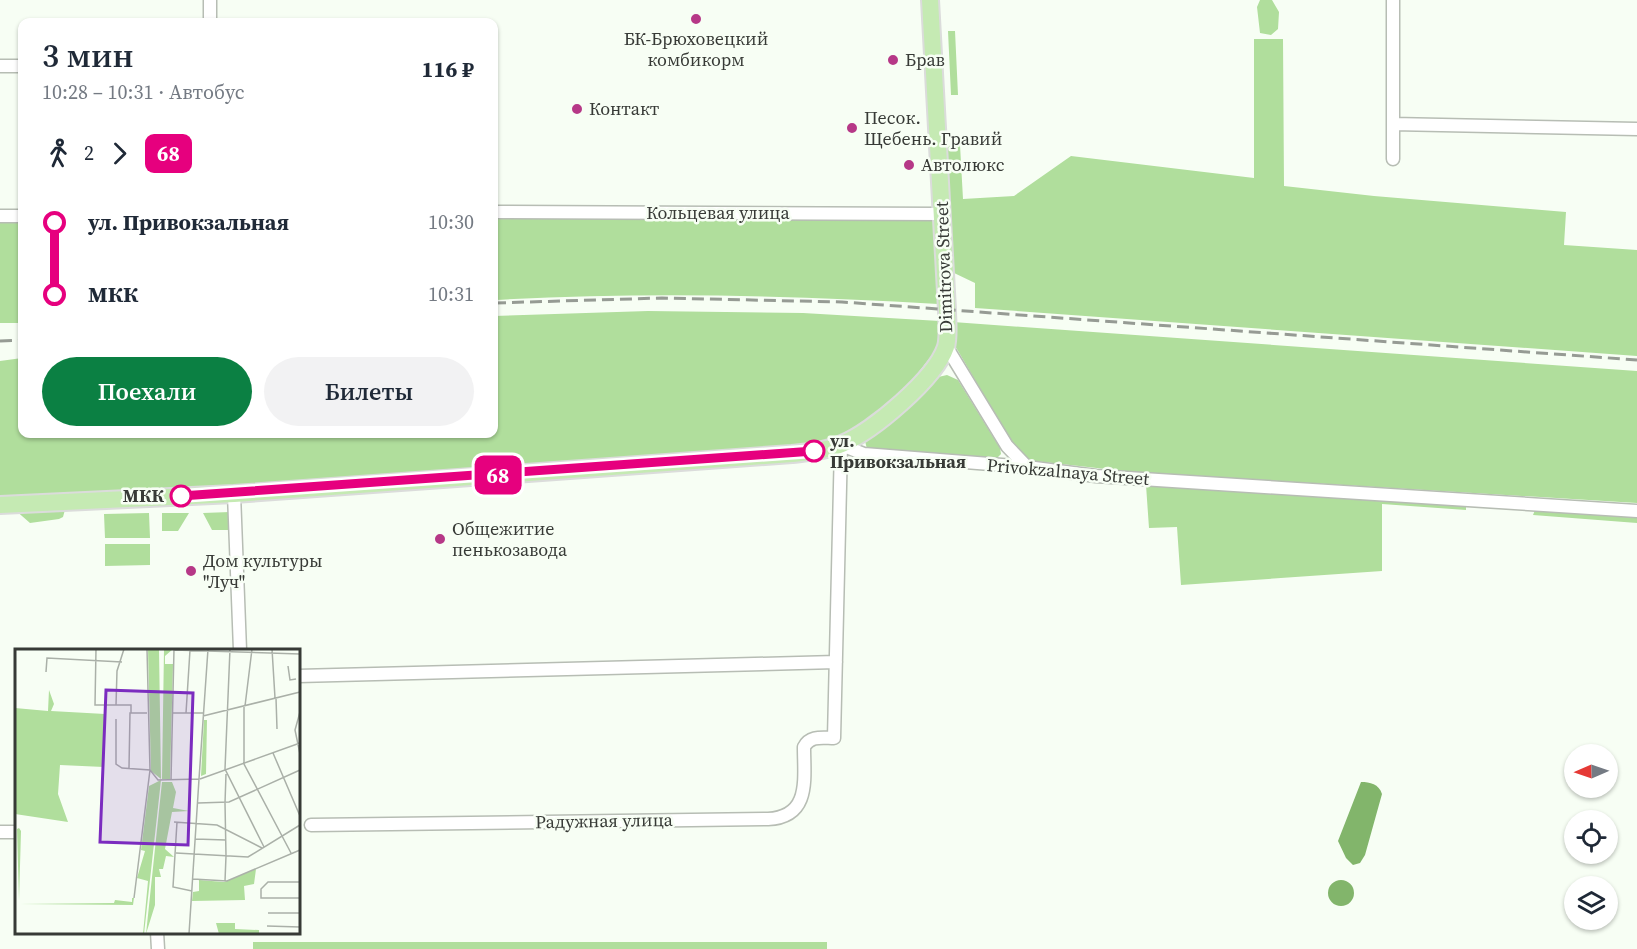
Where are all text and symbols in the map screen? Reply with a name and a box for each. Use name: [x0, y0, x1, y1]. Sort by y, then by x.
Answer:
marker: БК-Брюховецкий комбикорм: [689, 12, 703, 26]
place label: БК-Брюховецкий комбикорм: [624, 26, 768, 72]
text: 3 мин: [42, 33, 134, 78]
place label: Брав: [905, 47, 945, 72]
marker: Брав: [886, 53, 900, 67]
text: 116 ₽: [422, 54, 474, 84]
text: 10:28 – 10:31 · Автобус: [42, 78, 245, 106]
place label: Контакт: [589, 96, 660, 121]
marker: Контакт: [570, 102, 584, 116]
place label: Песок. Щебень. Гравий: [864, 105, 1002, 151]
marker: Песок. Щебень. Гравий: [845, 121, 859, 135]
icon: walk: [42, 137, 75, 170]
icon: forward: [103, 137, 136, 170]
text: 2: [84, 139, 94, 167]
text: 68: [157, 139, 180, 168]
place label: Автолюкс: [921, 152, 1005, 177]
marker: Автолюкс: [902, 158, 916, 172]
street label: Кольцевая улица: [646, 200, 791, 225]
street label: Dimitrova Street: [929, 201, 958, 333]
text: ул. Привокзальная: [88, 207, 289, 237]
text: 10:30: [428, 208, 474, 236]
text: МКК: [88, 279, 138, 309]
text: 10:31: [428, 280, 474, 308]
button: Поехали: [42, 357, 252, 426]
button: Билеты: [264, 357, 474, 426]
place label: ул. Привокзальная: [829, 428, 966, 474]
marker: ул. Привокзальная: [803, 440, 825, 462]
street label: Privokzalnaya Street: [986, 452, 1150, 491]
line badge: 68: [471, 456, 525, 494]
text: 68: [487, 461, 509, 490]
place label: МКК: [123, 483, 164, 508]
marker: МКК: [170, 485, 192, 507]
place label: Общежитие пенькозавода: [452, 516, 568, 562]
marker: Общежитие пенькозавода: [433, 532, 447, 546]
place label: Дом культуры "Луч": [203, 548, 323, 594]
marker: Дом культуры "Луч": [184, 564, 198, 578]
inset map: [15, 649, 300, 934]
north arrow: [1564, 744, 1618, 798]
map controls: [1564, 744, 1618, 930]
street label: Радужная улица: [535, 807, 674, 834]
button: locate: [1564, 810, 1618, 864]
button: layers: [1564, 876, 1618, 930]

